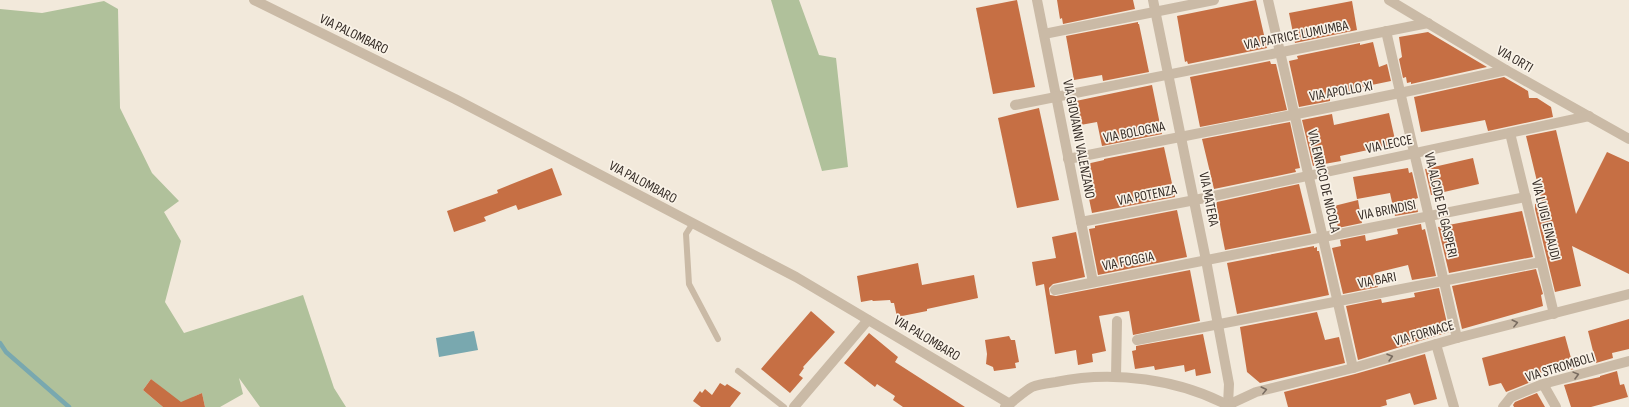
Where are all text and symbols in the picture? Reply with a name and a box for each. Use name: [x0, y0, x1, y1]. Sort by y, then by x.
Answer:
street label: VIA PALOMBARO: [317, 10, 391, 58]
street label: VIA PATRICE LUMUMBA: [1242, 16, 1351, 53]
street label: VIA ORTI: [1494, 42, 1536, 76]
street label: VIA APOLLO XI: [1308, 77, 1374, 105]
street label: VIA GIOVANNI VALENZANO: [1059, 78, 1099, 200]
street label: VIA BOLOGNA: [1102, 118, 1167, 146]
street label: VIA ENRICO DE NICOLA: [1304, 128, 1344, 235]
street label: VIA LECCE: [1364, 131, 1414, 157]
street label: VIA ALCIDE DE GASPERI: [1421, 151, 1461, 259]
street label: VIA PALOMBARO: [606, 157, 680, 207]
street label: VIA MATERA: [1195, 170, 1223, 229]
street label: VIA LUIGI EINAUDI: [1528, 178, 1564, 262]
street label: VIA POTENZA: [1116, 181, 1179, 209]
street label: VIA BRINDISI: [1357, 196, 1417, 224]
street label: VIA FOGGIA: [1101, 247, 1156, 274]
street label: VIA BARI: [1356, 268, 1398, 292]
street label: VIA PALOMBARO: [891, 312, 963, 365]
street label: VIA FORNACE: [1392, 316, 1456, 350]
one-way arrow: [1512, 320, 1518, 328]
street label: VIA STROMBOLI: [1523, 348, 1597, 386]
one-way arrow: [1386, 353, 1393, 362]
one-way arrow: [1572, 371, 1579, 380]
one-way arrow: [1260, 386, 1267, 395]

